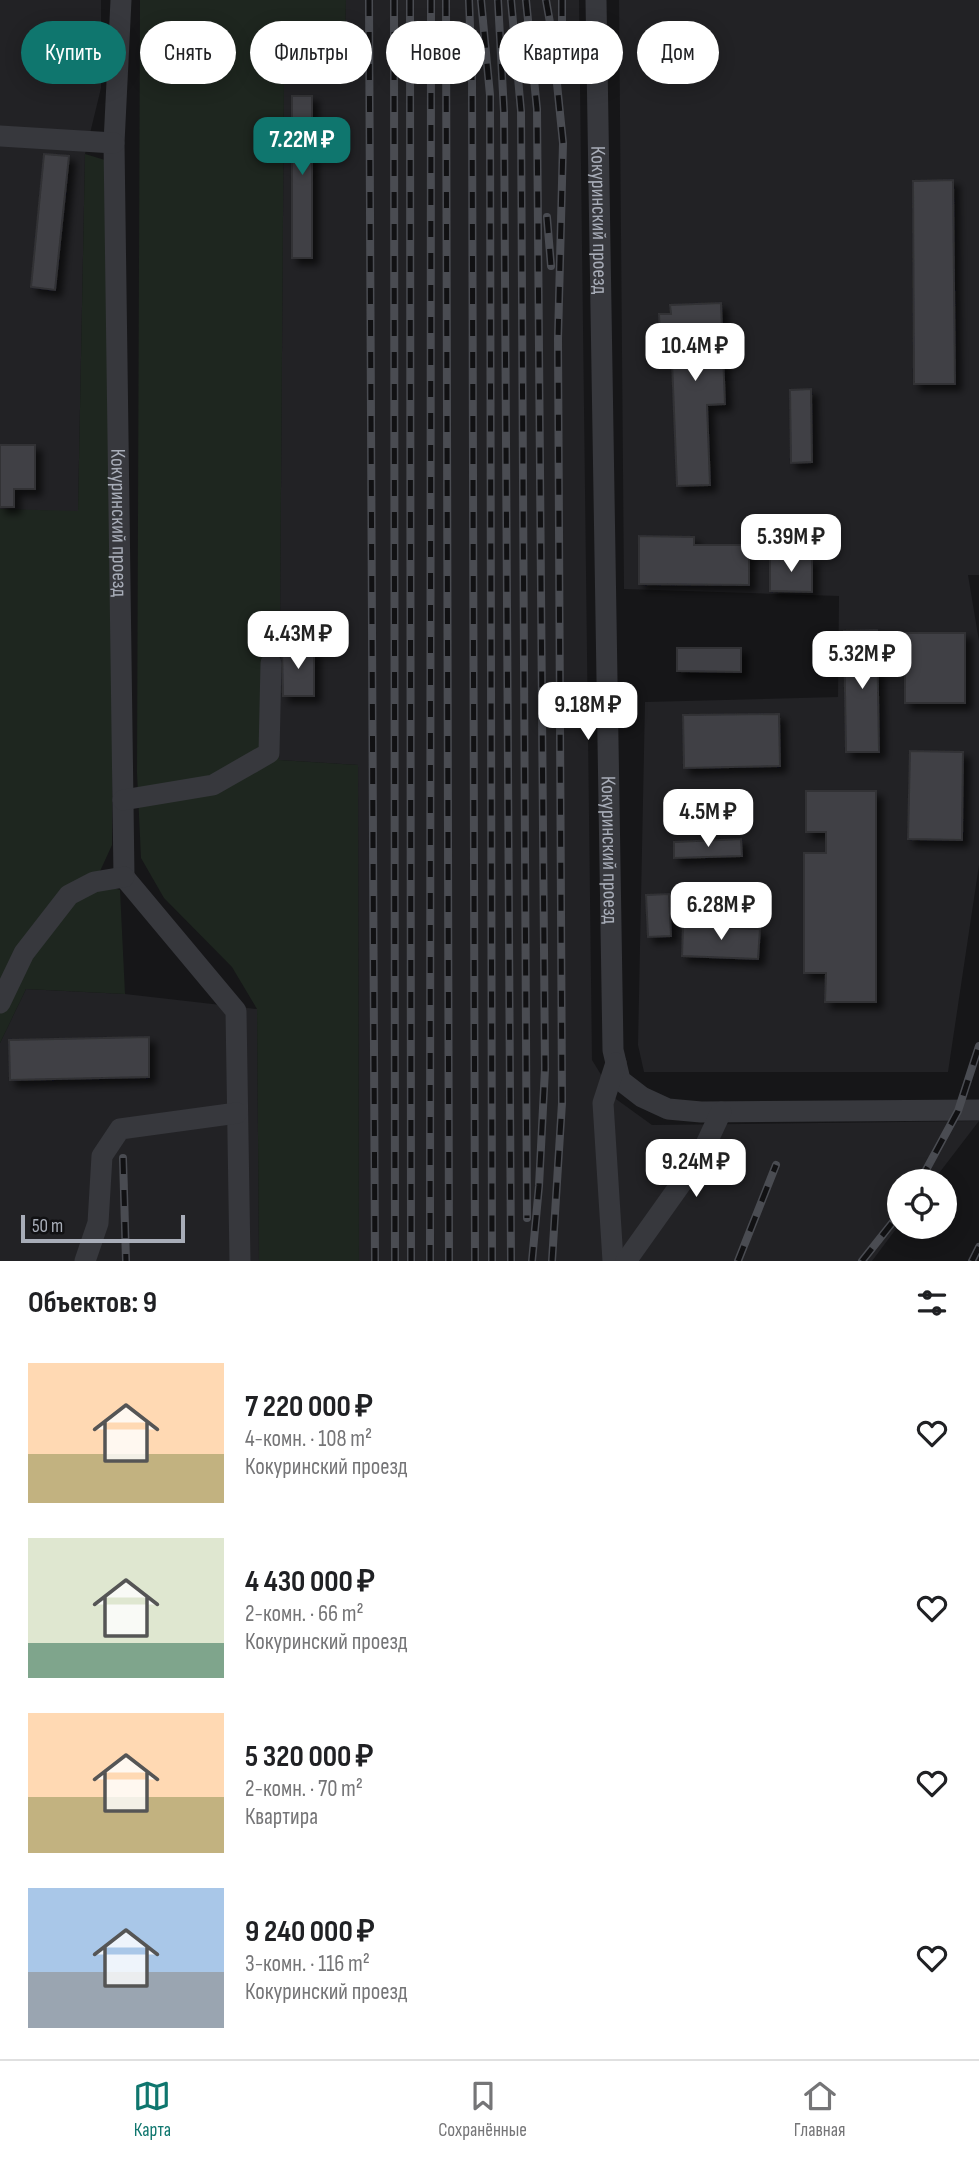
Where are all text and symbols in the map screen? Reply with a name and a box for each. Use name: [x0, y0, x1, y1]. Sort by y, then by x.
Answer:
chip: Купить: [21, 21, 126, 84]
chip: Снять: [140, 21, 236, 84]
chip: Фильтры: [250, 21, 372, 84]
chip: Новое: [386, 21, 485, 84]
chip: Квартира: [499, 21, 623, 84]
chip: Дом: [637, 21, 719, 84]
pin: 7.22M ₽: [237, 118, 367, 177]
text: 7.22M ₽: [269, 126, 335, 154]
street label: Кокуринский проезд: [586, 146, 613, 295]
pin: 10.4M ₽: [630, 324, 760, 383]
text: 10.4M ₽: [662, 332, 729, 360]
street label: Кокуринский проезд: [106, 449, 133, 597]
pin: 5.39M ₽: [726, 514, 856, 574]
text: 5.39M ₽: [757, 523, 825, 551]
pin: 4.43M ₽: [233, 612, 363, 671]
text: 4.43M ₽: [264, 620, 332, 648]
pin: 5.32M ₽: [797, 632, 927, 691]
text: 5.32M ₽: [828, 640, 896, 668]
pin: 9.18M ₽: [523, 682, 653, 742]
text: 9.18M ₽: [554, 691, 622, 719]
street label: Кокуринский проезд: [596, 776, 623, 924]
pin: 4.5M ₽: [651, 790, 765, 849]
text: 4.5M ₽: [679, 798, 737, 826]
pin: 6.28M ₽: [656, 883, 786, 942]
text: 6.28M ₽: [687, 891, 755, 919]
pin: 9.24M ₽: [631, 1140, 761, 1199]
text: 9.24M ₽: [662, 1148, 730, 1176]
map controls: [887, 1169, 957, 1239]
button: locate: [887, 1169, 957, 1239]
scale bar: [21, 1212, 186, 1244]
text: 50 m: [32, 1215, 63, 1238]
icon: filters: [913, 1284, 951, 1322]
text: Объектов: 9: [28, 1285, 157, 1321]
text: 7 220 000 ₽: [245, 1389, 373, 1425]
icon: home: [84, 1391, 168, 1475]
icon: heart: [913, 1414, 951, 1452]
text: 4-комн. · 108 m²: [245, 1425, 372, 1453]
text: Кокуринский проезд: [245, 1453, 407, 1481]
text: 4 430 000 ₽: [245, 1564, 375, 1600]
icon: home: [84, 1566, 168, 1650]
icon: heart: [913, 1589, 951, 1627]
text: 2-комн. · 66 m²: [245, 1600, 364, 1628]
text: Кокуринский проезд: [245, 1628, 407, 1656]
text: 5 320 000 ₽: [245, 1739, 373, 1775]
icon: home: [84, 1741, 168, 1825]
icon: heart: [913, 1764, 951, 1802]
text: 2-комн. · 70 m²: [245, 1775, 363, 1803]
text: Квартира: [245, 1803, 318, 1831]
text: 9 240 000 ₽: [245, 1914, 375, 1950]
icon: home: [84, 1916, 168, 2000]
icon: heart: [913, 1939, 951, 1977]
text: 3-комн. · 116 m²: [245, 1950, 370, 1978]
text: Кокуринский проезд: [245, 1978, 407, 2006]
tab: Карта: [133, 2077, 171, 2142]
tab: Сохранённые: [438, 2077, 527, 2142]
tab: Главная: [794, 2077, 846, 2142]

